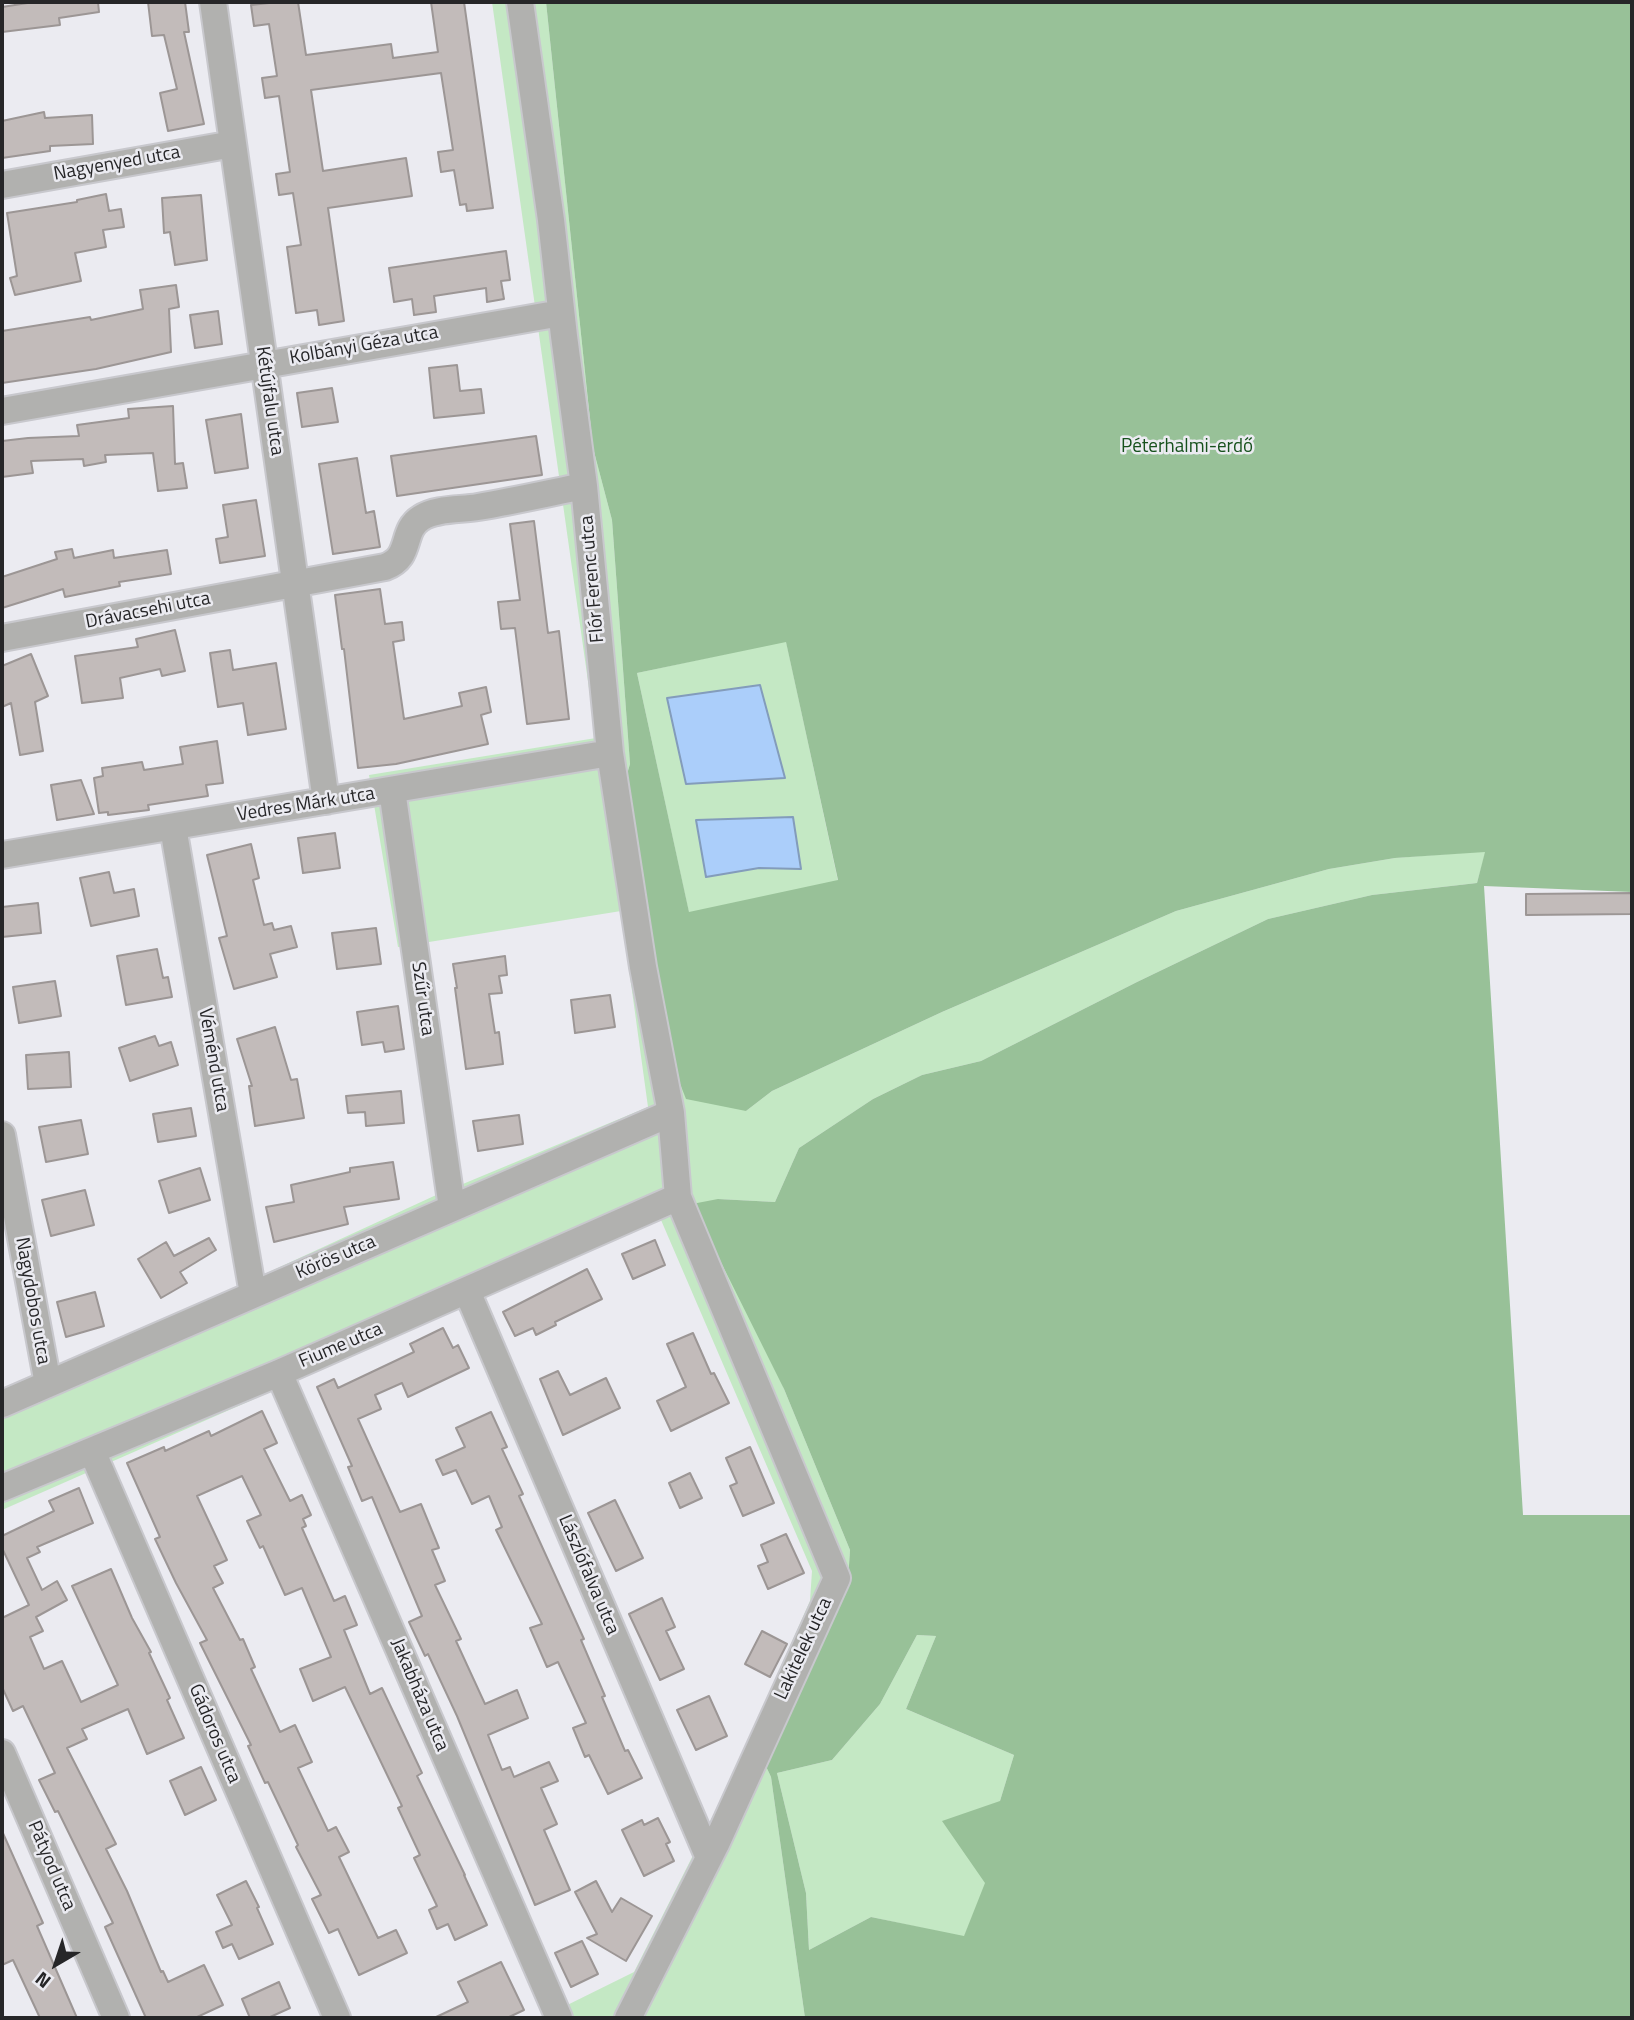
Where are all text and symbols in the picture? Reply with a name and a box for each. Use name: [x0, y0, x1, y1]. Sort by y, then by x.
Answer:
street label: Nagyenyed utca: [52, 142, 182, 186]
street label: Kolbányi Géza utca: [288, 322, 440, 370]
street label: Kétújfalu utca: [250, 345, 288, 457]
park label: Péterhalmi-erdő: [1121, 436, 1253, 458]
street label: Flór Ferenc utca: [576, 514, 610, 644]
street label: Drávacsehi utca: [84, 588, 212, 634]
street label: Vedres Márk utca: [236, 783, 376, 827]
street label: Szűr utca: [406, 961, 438, 1037]
street label: Véménd utca: [193, 1007, 233, 1113]
street label: Körös utca: [293, 1231, 379, 1285]
street label: Nagydobos utca: [10, 1236, 54, 1366]
street label: Fiume utca: [296, 1318, 386, 1374]
street label: Lászlófalva utca: [553, 1512, 623, 1638]
street label: Lakitelek utca: [770, 1594, 838, 1704]
street label: Jakabháza utca: [385, 1635, 453, 1755]
street label: Gádoros utca: [183, 1681, 245, 1787]
street label: Pátyod utca: [22, 1818, 80, 1914]
north arrow: [21, 1929, 91, 1999]
text: N: [28, 1965, 57, 1996]

